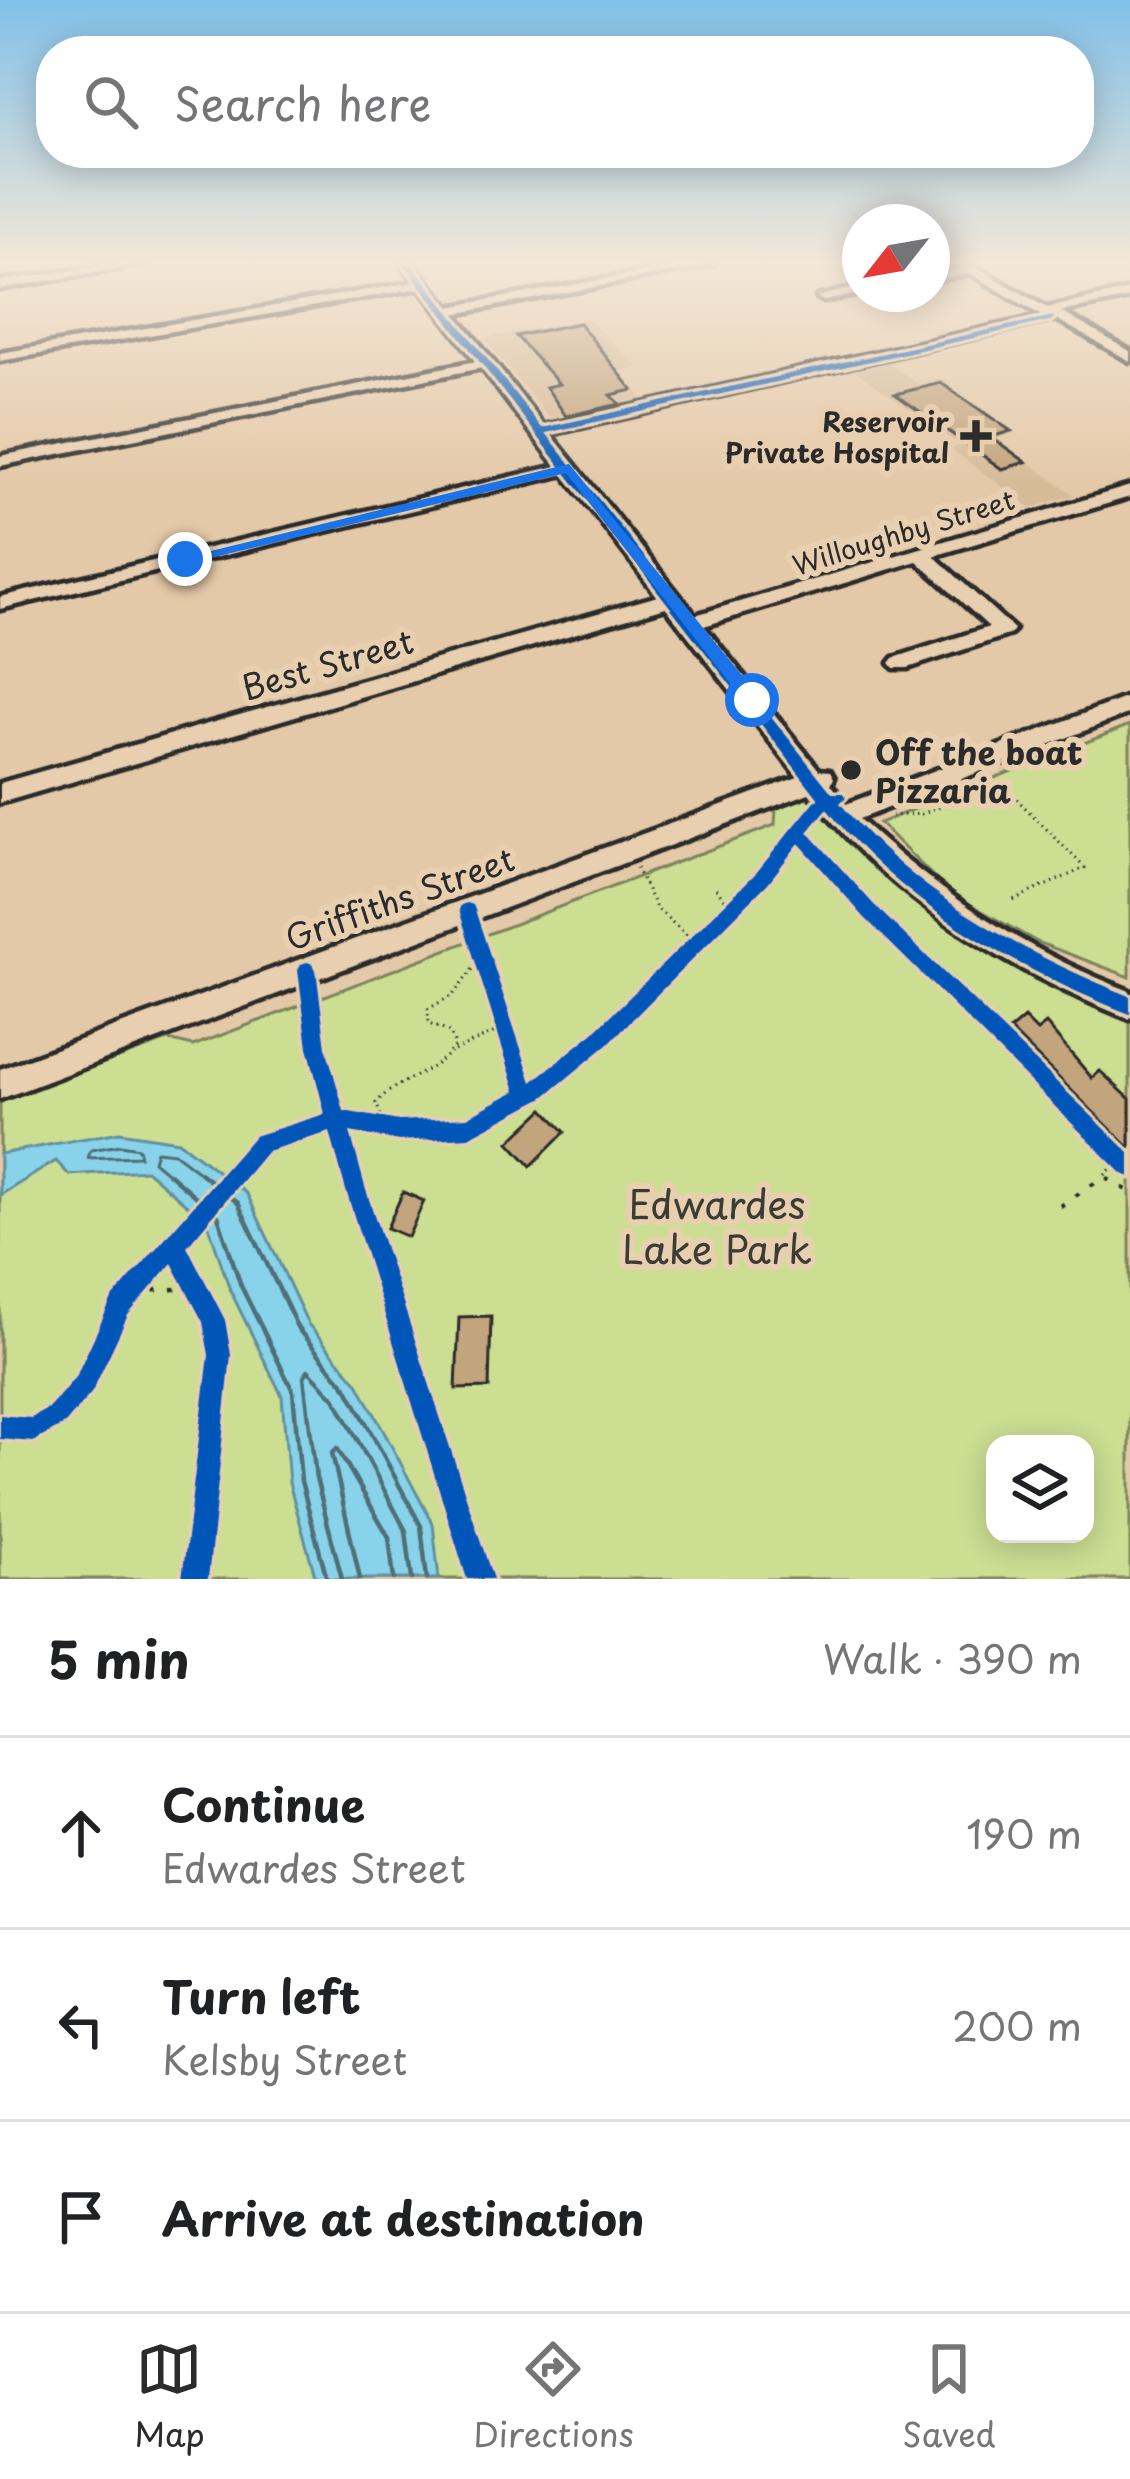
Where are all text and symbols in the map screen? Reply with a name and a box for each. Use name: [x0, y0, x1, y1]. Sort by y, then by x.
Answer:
search box: [36, 36, 1094, 168]
text: Search here: [174, 68, 431, 136]
icon: search: [78, 69, 144, 135]
north arrow: [842, 204, 950, 312]
place label: Reservoir Private Hospital: [725, 400, 949, 472]
marker: Reservoir Private Hospital: [960, 420, 992, 452]
street label: Willoughby Street: [787, 478, 1019, 584]
route end: [158, 532, 212, 586]
street label: Best Street: [235, 615, 419, 711]
route start: [725, 673, 779, 727]
place label: Off the boat Pizzaria: [875, 726, 1083, 814]
marker: Off the boat Pizzaria: [838, 757, 864, 783]
street label: Griffiths Street: [278, 832, 520, 962]
park label: Edwardes Lake Park: [622, 1173, 812, 1277]
map controls: [986, 1435, 1094, 1543]
button: layers: [986, 1435, 1094, 1543]
text: 5 min: [48, 1619, 190, 1696]
text: Walk · 390 m: [823, 1628, 1082, 1687]
text: Continue: [162, 1769, 365, 1837]
icon: ahead: [48, 1800, 114, 1866]
text: 190 m: [966, 1803, 1082, 1862]
text: Edwardes Street: [162, 1837, 466, 1896]
text: Turn left: [162, 1961, 361, 2029]
icon: left: [48, 1992, 114, 2058]
text: 200 m: [952, 1995, 1082, 2054]
text: Kelsby Street: [162, 2029, 407, 2088]
text: Arrive at destination: [162, 2183, 645, 2251]
icon: arrive: [48, 2184, 114, 2250]
tab: Map: [134, 2336, 205, 2458]
tab: Directions: [473, 2336, 634, 2458]
tab: Saved: [902, 2336, 996, 2458]

